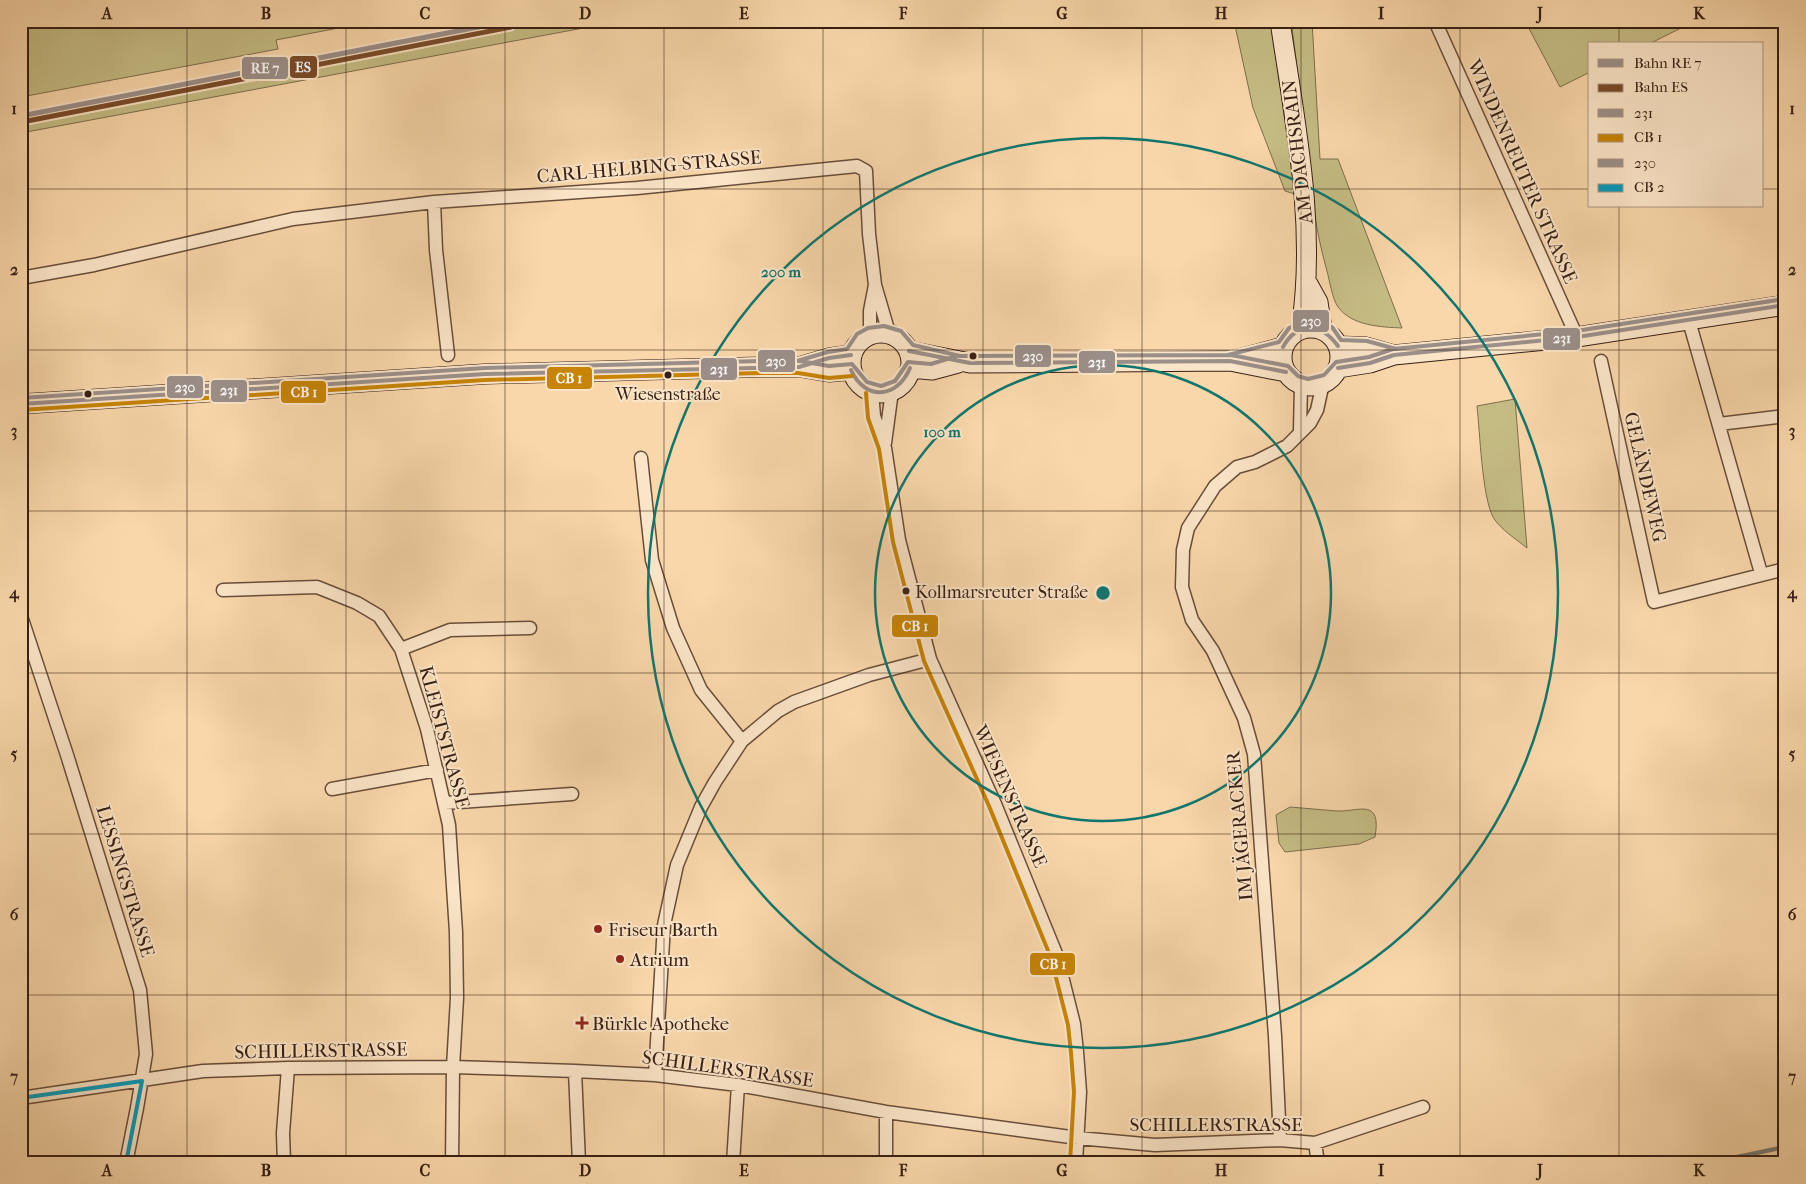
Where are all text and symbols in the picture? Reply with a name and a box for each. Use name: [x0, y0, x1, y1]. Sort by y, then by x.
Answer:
text: A: [101, 4, 113, 23]
text: B: [261, 4, 271, 23]
text: C: [420, 4, 431, 23]
text: D: [579, 4, 591, 23]
text: E: [739, 4, 749, 23]
text: F: [898, 4, 908, 23]
text: G: [1056, 4, 1068, 23]
text: H: [1215, 4, 1228, 23]
text: I: [1378, 4, 1385, 23]
text: J: [1535, 4, 1543, 24]
text: K: [1693, 4, 1706, 23]
legend: [1588, 42, 1764, 208]
text: Bahn RE 7: [1634, 54, 1702, 72]
line badge: ES: [289, 55, 318, 79]
street label: WINDENREUTER STRASSE: [1462, 55, 1582, 287]
line badge: RE 7: [241, 56, 289, 80]
text: ES: [295, 59, 311, 76]
text: RE 7: [251, 60, 279, 77]
street label: AM DACHSRAIN: [1278, 78, 1318, 226]
text: Bahn ES: [1634, 78, 1688, 96]
text: 1: [11, 99, 17, 118]
text: 1: [1789, 99, 1795, 118]
text: 231: [1634, 104, 1653, 122]
text: CB 1: [1634, 128, 1662, 146]
street label: CARL-HELBING-STRASSE: [536, 146, 763, 188]
text: 230: [1634, 154, 1656, 172]
text: CB 2: [1634, 178, 1665, 196]
text: 2: [10, 260, 18, 279]
text: 2: [1788, 260, 1796, 279]
text: 200 m: [761, 263, 801, 281]
line badge: 230: [1292, 309, 1330, 333]
text: 230: [1301, 313, 1322, 330]
line badge: 231: [1542, 327, 1581, 351]
text: 231: [1553, 330, 1571, 347]
line badge: 230: [1014, 344, 1052, 368]
text: 230: [1023, 348, 1044, 365]
line badge: 230: [757, 349, 796, 373]
line badge: 231: [1078, 350, 1116, 374]
unlabelled marker: [968, 351, 978, 361]
text: 230: [766, 353, 787, 370]
text: 231: [1088, 354, 1106, 371]
line badge: 231: [700, 357, 738, 381]
text: 231: [710, 361, 728, 378]
line badge: CB 1: [546, 366, 593, 390]
text: CB 1: [556, 370, 582, 387]
marker: Wiesenstraße: [663, 370, 673, 380]
line badge: 230: [166, 375, 204, 399]
text: 230: [175, 379, 196, 396]
line badge: 231: [210, 379, 248, 403]
line badge: CB 1: [280, 380, 327, 404]
text: 231: [220, 382, 238, 399]
text: CB 1: [291, 384, 317, 401]
place label: Wiesenstraße: [614, 384, 721, 405]
unlabelled marker: [83, 389, 93, 399]
street label: GELÄNDEWEG: [1619, 410, 1671, 545]
text: 3: [11, 421, 17, 441]
text: 3: [1789, 421, 1795, 441]
text: 100 m: [923, 423, 961, 441]
place label: Kollmarsreuter Straße: [915, 582, 1088, 603]
text: 4: [8, 583, 20, 603]
text: 4: [1786, 583, 1798, 603]
centre of rings: [1094, 584, 1112, 602]
marker: Kollmarsreuter Straße: [901, 586, 911, 596]
line badge: CB 1: [891, 614, 939, 638]
text: CB 1: [902, 618, 928, 635]
street label: KLEISTSTRASSE: [414, 663, 474, 811]
street label: WIESENSTRASSE: [968, 721, 1051, 871]
text: 5: [11, 744, 18, 763]
text: 5: [1789, 744, 1796, 763]
street label: IM JÄGERACKER: [1222, 749, 1258, 902]
street label: LESSINGSTRASSE: [91, 803, 159, 960]
text: 6: [10, 905, 19, 924]
text: 6: [1788, 905, 1797, 924]
place label: Friseur Barth: [608, 919, 718, 941]
marker: Friseur Barth: [592, 923, 604, 935]
place label: Atrium: [629, 949, 689, 971]
line badge: CB 1: [1029, 952, 1076, 976]
marker: Atrium: [614, 953, 626, 965]
text: CB 1: [1040, 956, 1066, 973]
place label: Bürkle Apotheke: [592, 1013, 729, 1035]
marker: Bürkle Apotheke: [576, 1017, 588, 1029]
street label: SCHILLERSTRASSE: [234, 1038, 408, 1064]
street label: SCHILLERSTRASSE: [641, 1046, 816, 1092]
text: 7: [9, 1067, 18, 1086]
text: 7: [1787, 1067, 1796, 1086]
street label: SCHILLERSTRASSE: [1129, 1114, 1303, 1136]
text: A: [101, 1161, 113, 1180]
text: B: [261, 1161, 271, 1180]
text: C: [420, 1161, 431, 1180]
text: D: [579, 1161, 591, 1180]
text: E: [739, 1161, 749, 1180]
text: F: [898, 1161, 908, 1180]
text: G: [1056, 1161, 1068, 1180]
text: H: [1215, 1161, 1228, 1180]
text: I: [1378, 1161, 1385, 1180]
text: J: [1535, 1161, 1543, 1181]
text: K: [1693, 1161, 1706, 1180]

